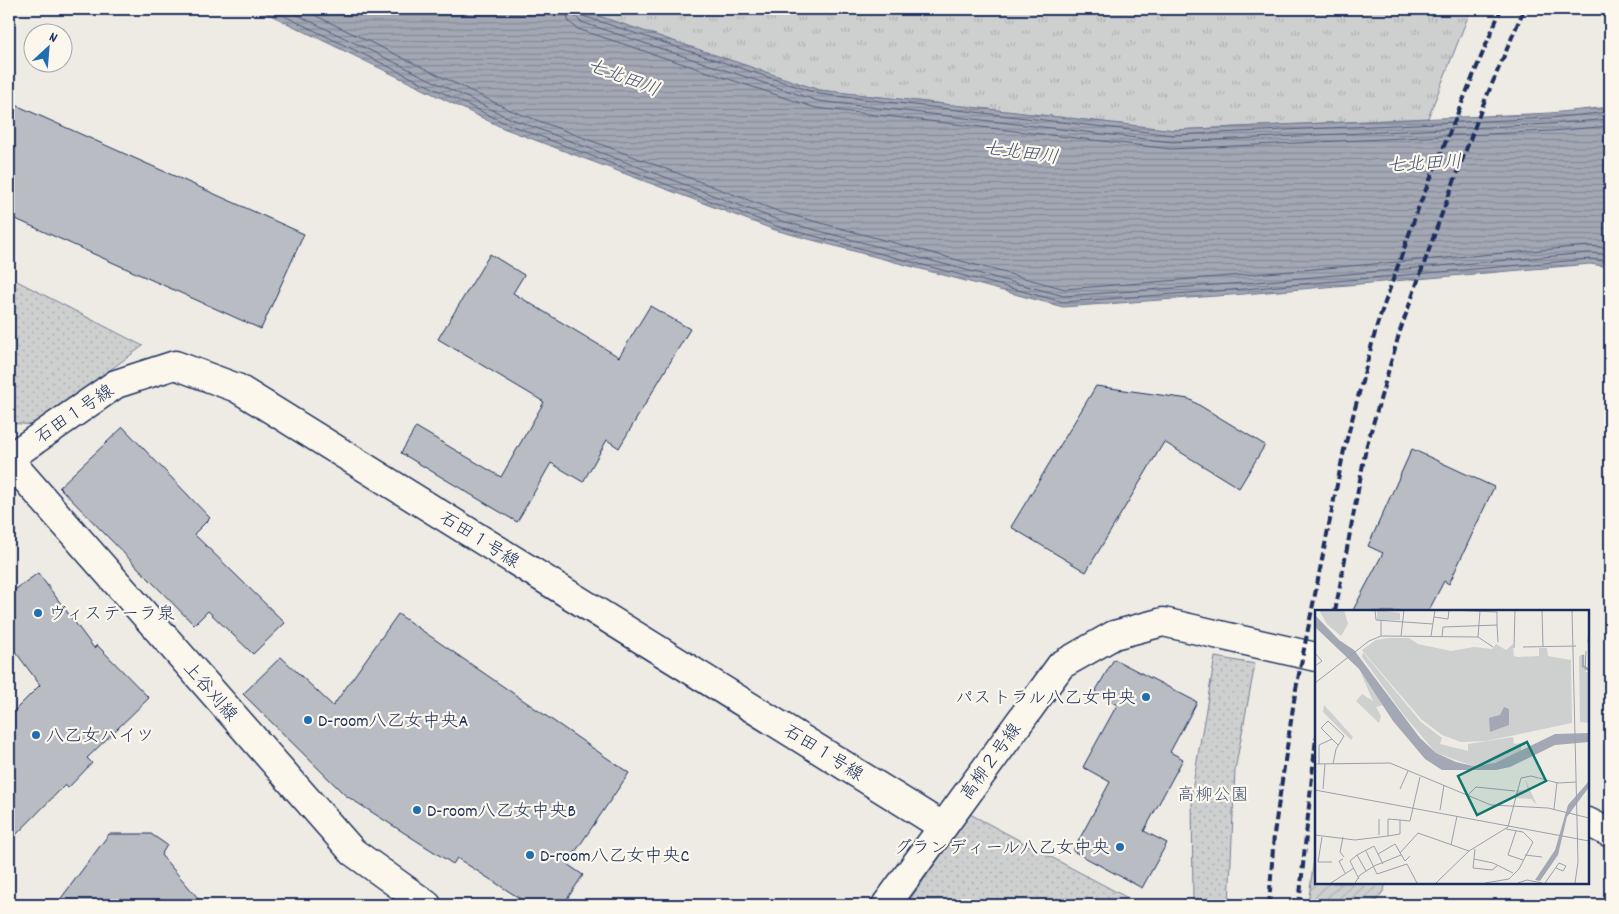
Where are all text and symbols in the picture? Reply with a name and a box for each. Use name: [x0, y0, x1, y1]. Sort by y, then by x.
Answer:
north arrow: [22, 22, 72, 72]
text: N: [45, 28, 60, 49]
water label: 七北田川: [582, 53, 663, 105]
water label: 七北田川: [981, 136, 1060, 173]
water label: 七北田川: [1386, 150, 1463, 181]
street label: 石田１号線: [31, 380, 120, 451]
street label: 石田１号線: [434, 507, 523, 576]
place label: ヴィステーラ泉: [48, 603, 175, 628]
marker: ヴィステーラ泉: [32, 607, 44, 619]
inset map: [1315, 610, 1589, 884]
street label: 上谷刈線: [176, 657, 242, 728]
place label: パストラル八乙女中央: [955, 687, 1136, 712]
marker: パストラル八乙女中央: [1140, 691, 1152, 703]
place label: D-room八乙女中央A: [318, 710, 469, 735]
marker: D-room八乙女中央A: [302, 714, 314, 726]
street label: 高柳２号線: [955, 719, 1029, 806]
street label: 石田１号線: [778, 720, 867, 789]
place label: 八乙女ハイツ: [46, 725, 154, 750]
marker: 八乙女ハイツ: [30, 729, 42, 741]
park label: 高柳公園: [1177, 784, 1249, 809]
place label: D-room八乙女中央B: [427, 800, 576, 825]
marker: D-room八乙女中央B: [411, 804, 423, 816]
place label: グランディール八乙女中央: [894, 837, 1110, 862]
marker: グランディール八乙女中央: [1114, 841, 1126, 853]
place label: D-room八乙女中央C: [540, 845, 690, 870]
marker: D-room八乙女中央C: [524, 849, 536, 861]

